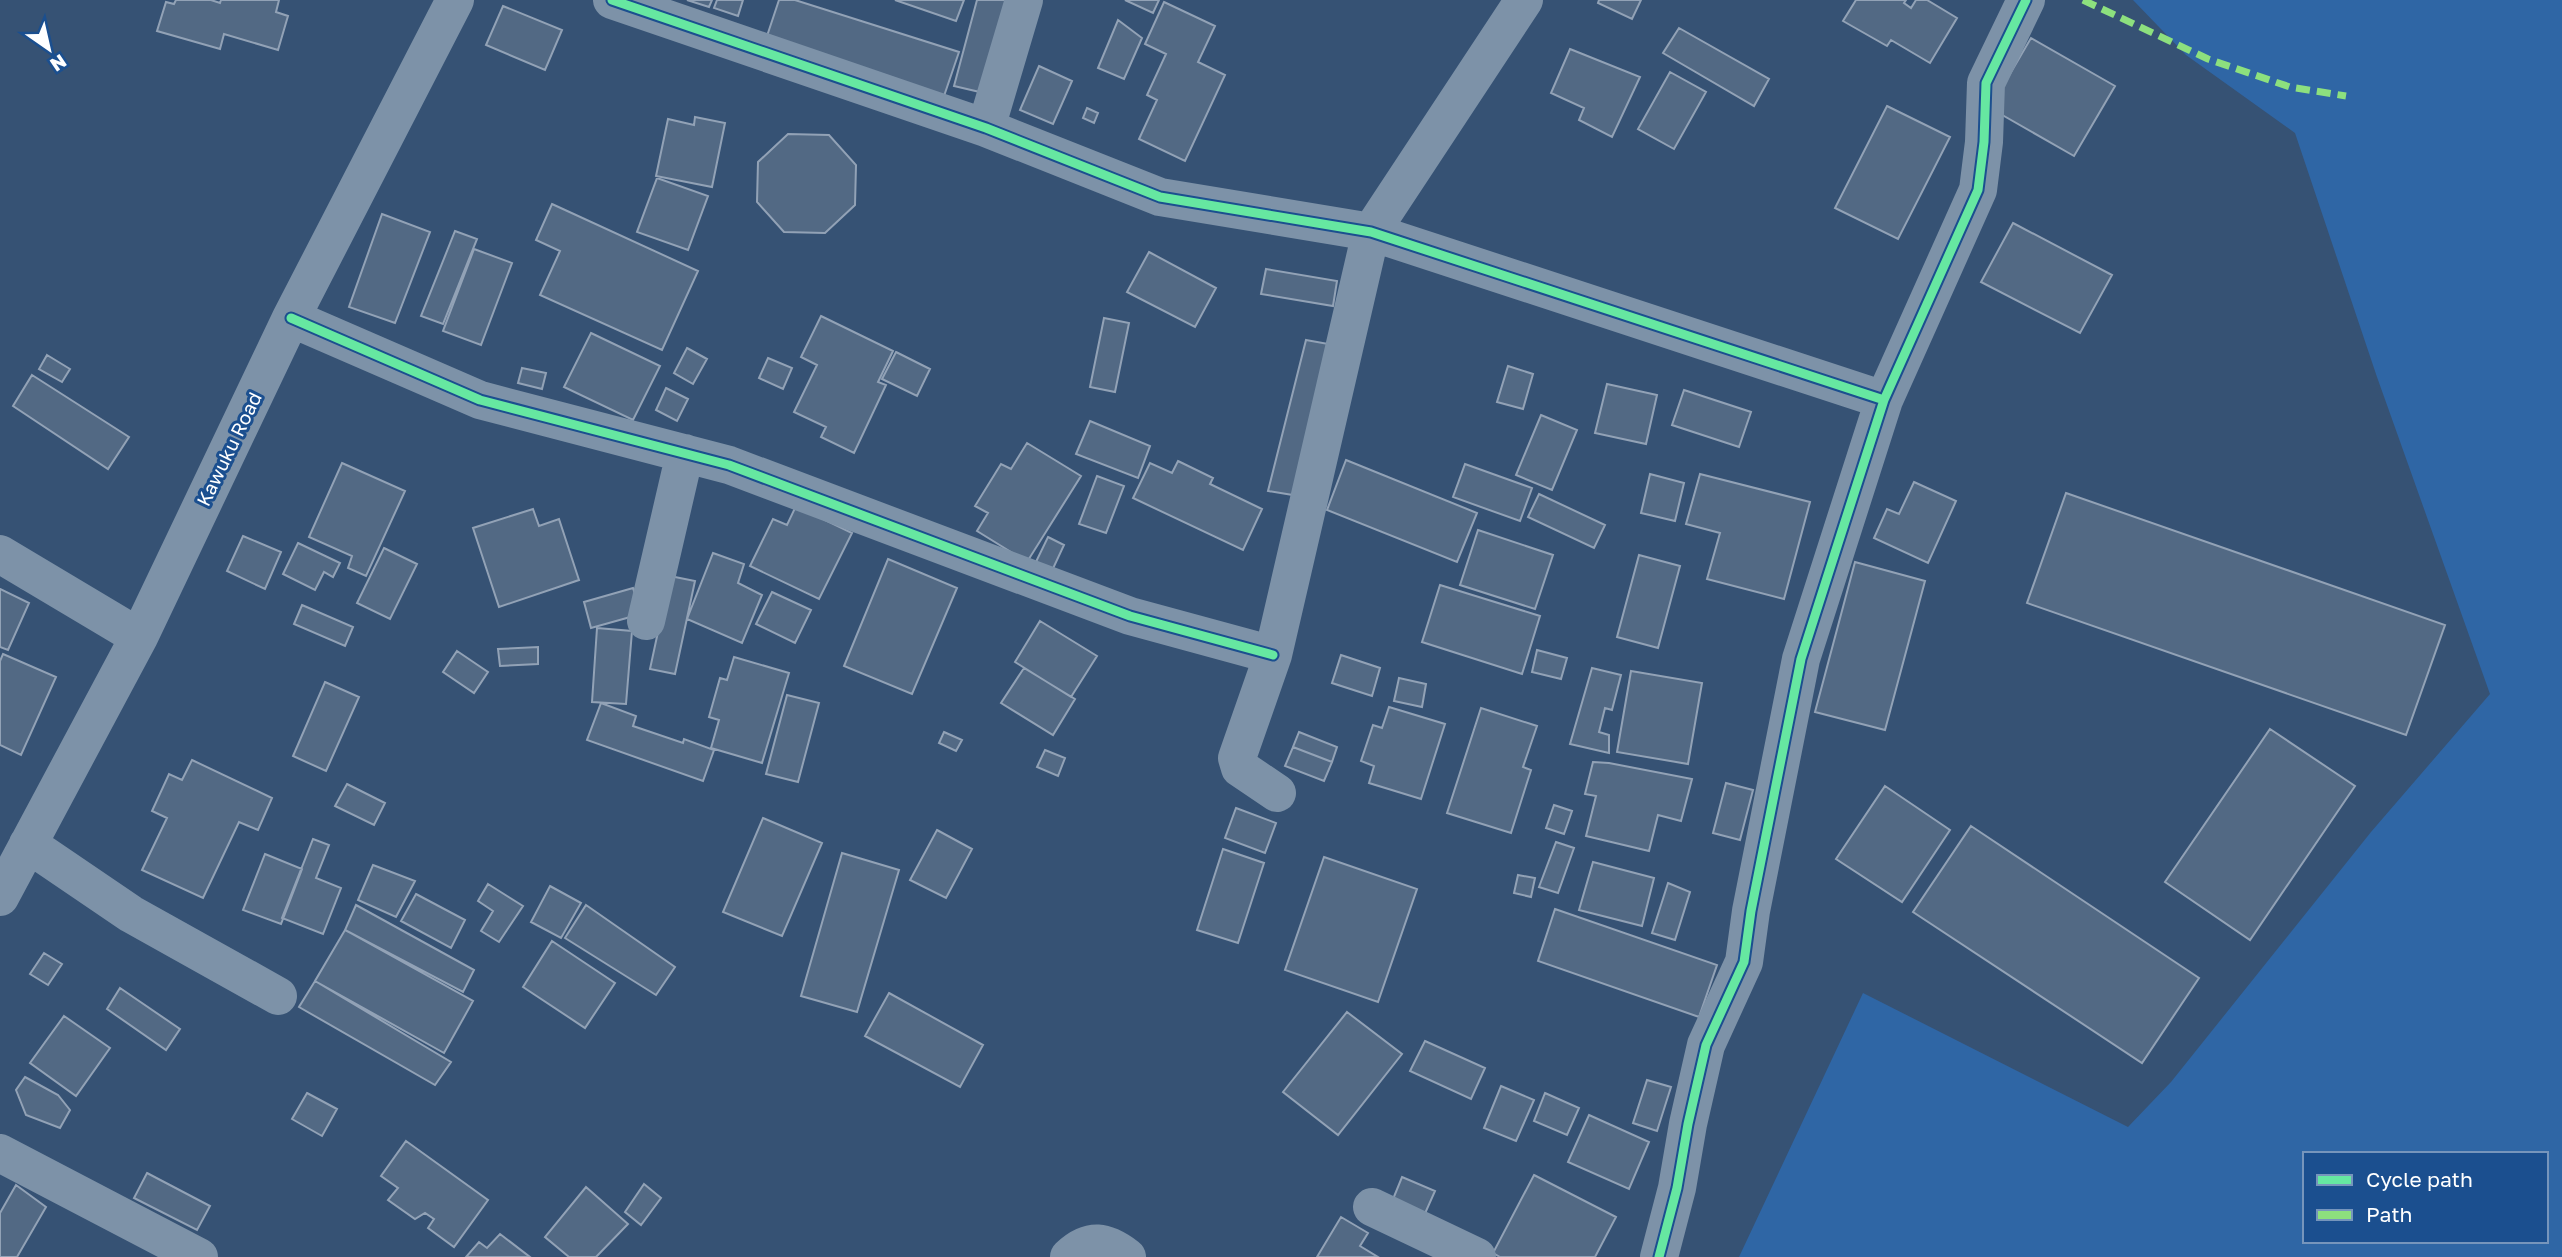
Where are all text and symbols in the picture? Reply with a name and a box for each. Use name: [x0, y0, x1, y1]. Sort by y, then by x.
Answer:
north arrow: [14, 14, 84, 84]
text: N: [46, 50, 71, 77]
street label: Kawuku Road: [191, 388, 266, 509]
legend: [2303, 1152, 2548, 1243]
text: Cycle path: [2366, 1166, 2473, 1192]
text: Path: [2366, 1201, 2413, 1227]

